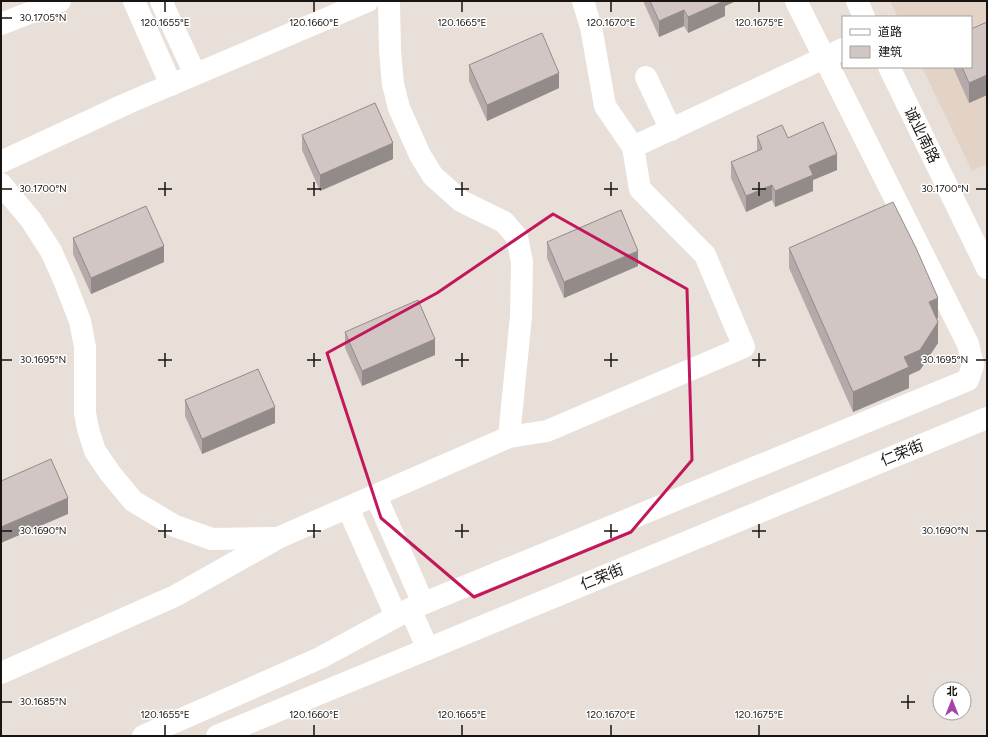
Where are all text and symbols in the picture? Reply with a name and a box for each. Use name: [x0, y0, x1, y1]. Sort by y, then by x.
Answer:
text: 30.1705°N: [19, 11, 67, 24]
text: 120.1655°E: [140, 16, 190, 29]
text: 120.1660°E: [289, 16, 339, 29]
text: 120.1665°E: [437, 16, 487, 29]
text: 120.1670°E: [586, 16, 636, 29]
text: 120.1675°E: [735, 16, 783, 29]
legend: [842, 16, 972, 68]
text: 道路: [878, 25, 902, 39]
text: 建筑: [878, 45, 902, 59]
street label: 诚业南路: [901, 104, 943, 166]
text: 30.1700°N: [19, 182, 67, 195]
text: 30.1700°N: [921, 182, 969, 195]
text: 30.1695°N: [20, 353, 66, 366]
text: 30.1695°N: [922, 353, 968, 366]
street label: 仁荣街: [878, 436, 926, 470]
text: 30.1690°N: [19, 524, 67, 537]
text: 30.1690°N: [921, 524, 969, 537]
street label: 仁荣街: [578, 560, 626, 594]
north arrow: [932, 681, 972, 721]
text: 北: [947, 685, 958, 698]
text: 30.1685°N: [19, 695, 67, 708]
text: 120.1655°E: [140, 708, 190, 721]
text: 120.1660°E: [289, 708, 339, 721]
text: 120.1665°E: [437, 708, 487, 721]
text: 120.1670°E: [586, 708, 636, 721]
text: 120.1675°E: [735, 708, 783, 721]

